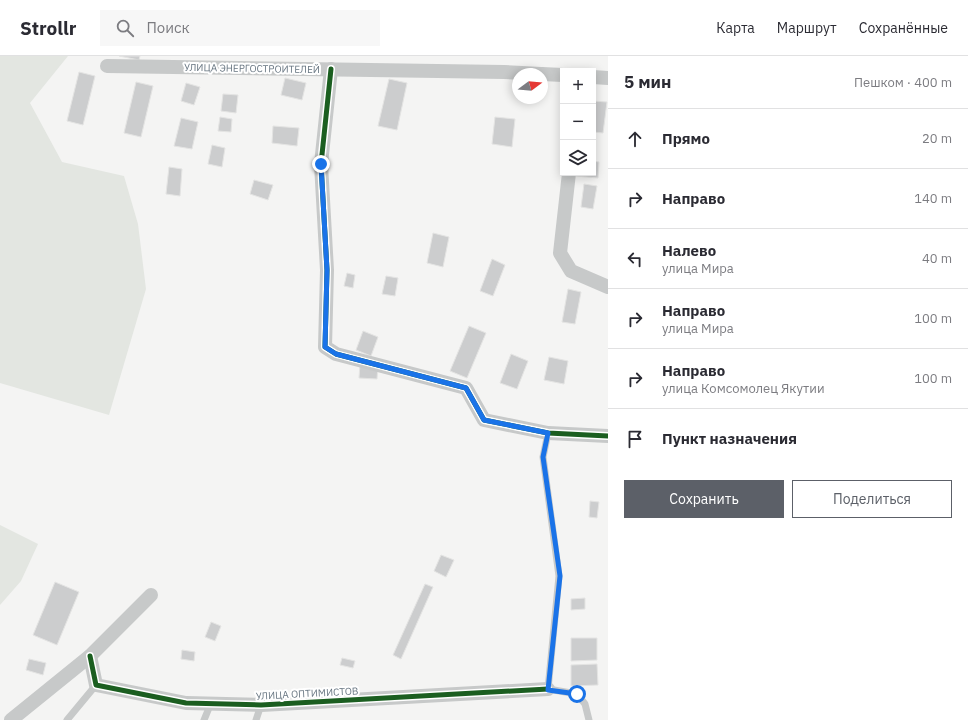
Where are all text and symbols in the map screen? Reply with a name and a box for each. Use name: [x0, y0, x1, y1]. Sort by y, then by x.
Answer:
search box: [100, 10, 380, 46]
text: Strollr: [20, 16, 76, 40]
icon: search: [114, 17, 136, 39]
text: Поиск: [146, 18, 190, 37]
text: Карта: [716, 19, 755, 37]
text: Маршрут: [777, 19, 837, 37]
text: Сохранённые: [859, 19, 948, 37]
street label: УЛИЦА ЭНЕРГОСТРОИТЕЛЕЙ: [184, 61, 320, 76]
north arrow: [512, 68, 548, 104]
map controls: [560, 68, 596, 176]
button: +: [560, 68, 596, 104]
text: 5 мин: [624, 71, 671, 93]
text: Пешком · 400 m: [854, 74, 952, 91]
button: −: [560, 104, 596, 140]
icon: ahead: [624, 128, 646, 150]
text: Прямо: [662, 129, 710, 148]
text: 20 m: [922, 130, 952, 147]
button: layers: [560, 140, 596, 176]
route end: [312, 155, 330, 173]
icon: right: [624, 188, 646, 210]
text: Направо: [662, 189, 725, 208]
text: 140 m: [914, 190, 952, 207]
text: Налево: [662, 241, 716, 260]
icon: left: [624, 248, 646, 270]
text: 40 m: [922, 250, 952, 267]
text: улица Мира: [662, 260, 734, 277]
text: Направо: [662, 301, 725, 320]
icon: right: [624, 308, 646, 330]
text: 100 m: [914, 310, 952, 327]
text: улица Мира: [662, 320, 734, 337]
text: Направо: [662, 361, 725, 380]
icon: right: [624, 368, 646, 390]
text: 100 m: [914, 370, 952, 387]
text: улица Комсомолец Якутии: [662, 380, 825, 397]
icon: arrive: [624, 428, 646, 450]
text: Пункт назначения: [662, 429, 797, 448]
button: Сохранить: [624, 480, 784, 518]
button: Поделиться: [792, 480, 952, 518]
street label: УЛИЦА ОПТИМИСТОВ: [255, 684, 359, 703]
route start: [568, 685, 586, 703]

